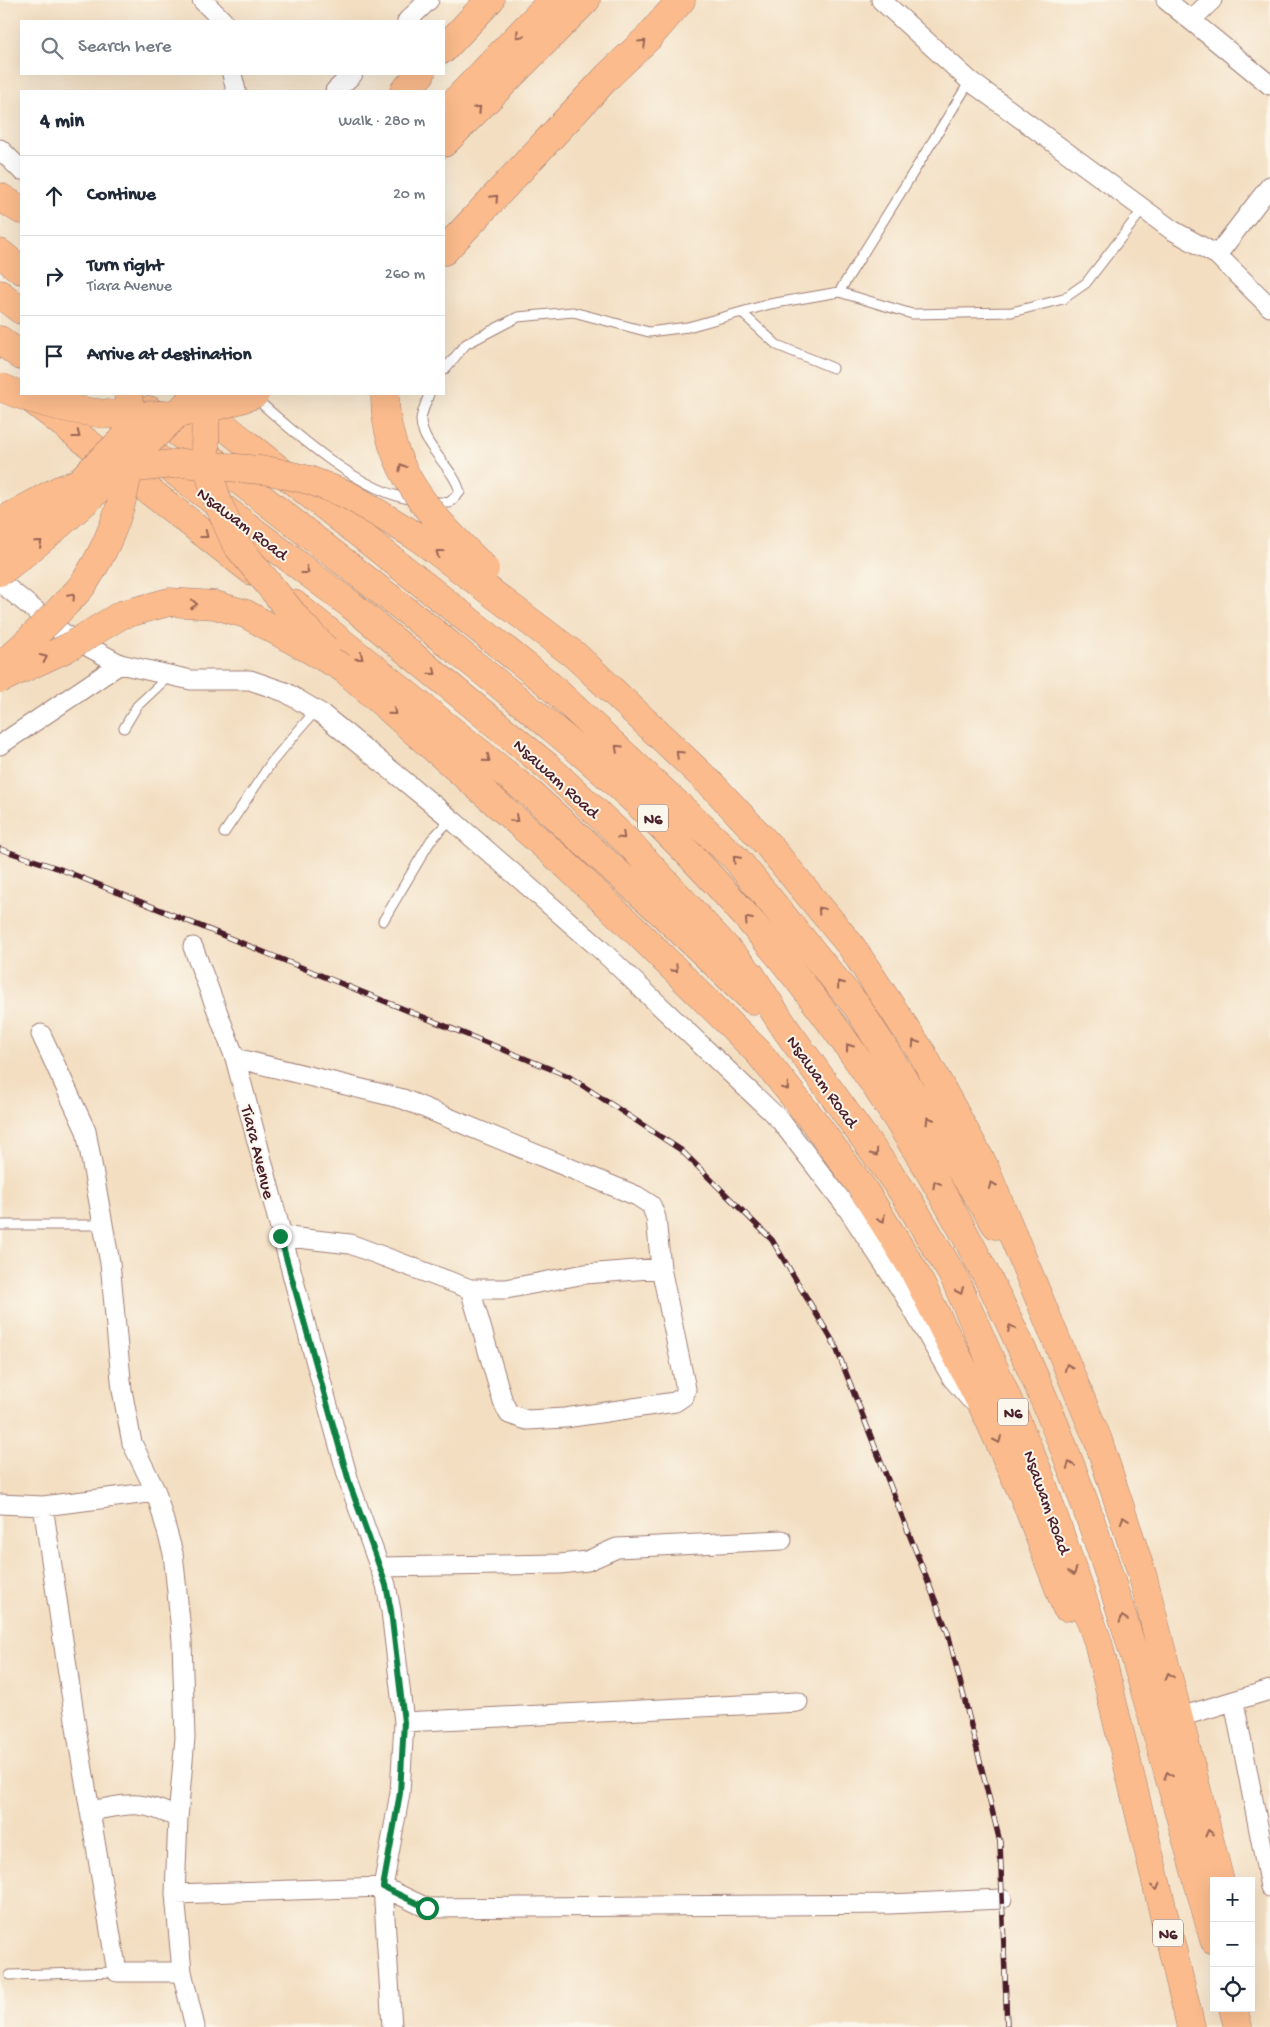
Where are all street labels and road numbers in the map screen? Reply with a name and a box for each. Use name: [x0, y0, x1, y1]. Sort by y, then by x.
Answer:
street label: Nsawam Road: [192, 484, 292, 567]
street label: Nsawam Road: [508, 736, 604, 825]
road number: N6: [638, 804, 668, 831]
street label: Nsawam Road: [781, 1032, 862, 1134]
street label: Tiara Avenue: [235, 1103, 278, 1202]
road number: N6: [998, 1398, 1028, 1425]
street label: Nsawam Road: [1017, 1448, 1075, 1559]
road number: N6: [1153, 1920, 1183, 1946]

